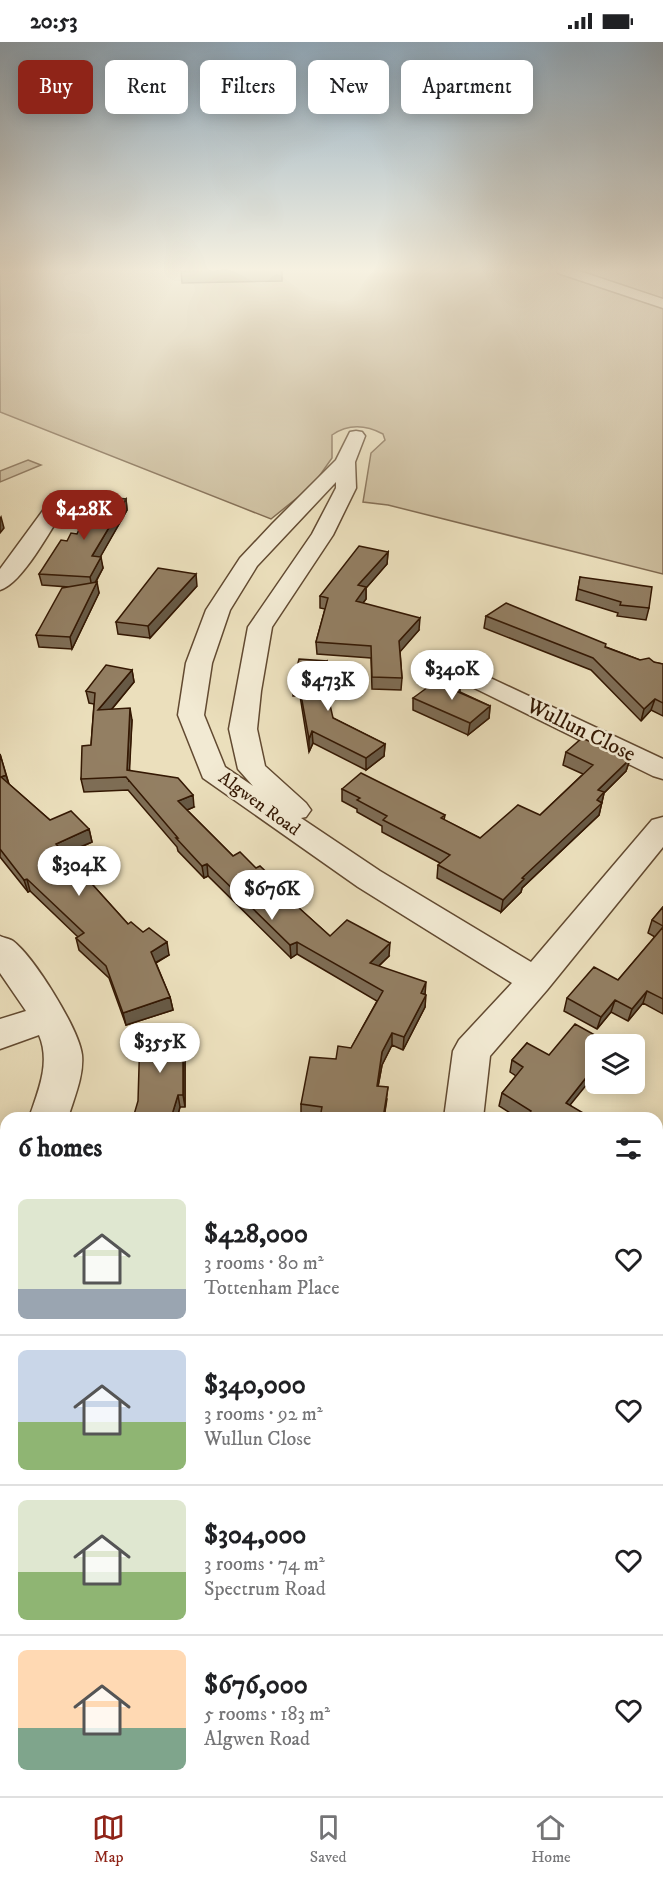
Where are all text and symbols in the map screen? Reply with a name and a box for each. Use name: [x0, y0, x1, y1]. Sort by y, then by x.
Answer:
text: 20:53: [30, 8, 78, 35]
chip: Buy: [18, 60, 93, 114]
chip: Rent: [105, 60, 188, 114]
chip: Filters: [200, 60, 296, 114]
chip: New: [308, 60, 389, 114]
chip: Apartment: [401, 60, 533, 114]
pin: $428K: [42, 490, 126, 541]
text: $428K: [56, 497, 112, 522]
pin: $340K: [410, 650, 494, 701]
text: $340K: [425, 657, 479, 682]
pin: $473K: [286, 661, 370, 712]
text: $473K: [301, 668, 355, 693]
street label: Wullun Close: [521, 692, 640, 768]
street label: Algwen Road: [214, 767, 304, 841]
pin: $304K: [37, 846, 121, 897]
text: $304K: [52, 853, 106, 878]
pin: $676K: [230, 870, 314, 921]
text: $676K: [244, 877, 300, 902]
pin: $355K: [118, 1023, 202, 1074]
text: $355K: [134, 1030, 186, 1055]
map controls: [585, 1034, 645, 1094]
button: layers: [585, 1034, 645, 1094]
text: 6 homes: [18, 1132, 102, 1165]
icon: filters: [612, 1132, 645, 1165]
text: $428,000: [204, 1218, 308, 1251]
icon: home: [66, 1223, 138, 1295]
icon: heart: [612, 1243, 645, 1276]
text: 3 rooms · 80 m²: [204, 1251, 324, 1276]
text: Tottenham Place: [204, 1276, 340, 1301]
text: $340,000: [204, 1369, 306, 1402]
icon: home: [66, 1374, 138, 1446]
icon: heart: [612, 1394, 645, 1427]
text: 3 rooms · 92 m²: [204, 1402, 323, 1427]
text: Wullun Close: [204, 1427, 311, 1452]
text: $304,000: [204, 1519, 306, 1552]
icon: home: [66, 1524, 138, 1596]
icon: heart: [612, 1544, 645, 1577]
text: 3 rooms · 74 m²: [204, 1552, 325, 1577]
text: Spectrum Road: [204, 1577, 326, 1602]
text: $676,000: [204, 1669, 308, 1702]
icon: home: [66, 1674, 138, 1746]
icon: heart: [612, 1694, 645, 1727]
text: 5 rooms · 183 m²: [204, 1702, 330, 1727]
text: Algwen Road: [204, 1727, 310, 1752]
tab: Map: [92, 1811, 125, 1867]
tab: Saved: [310, 1811, 347, 1867]
tab: Home: [531, 1811, 571, 1867]

